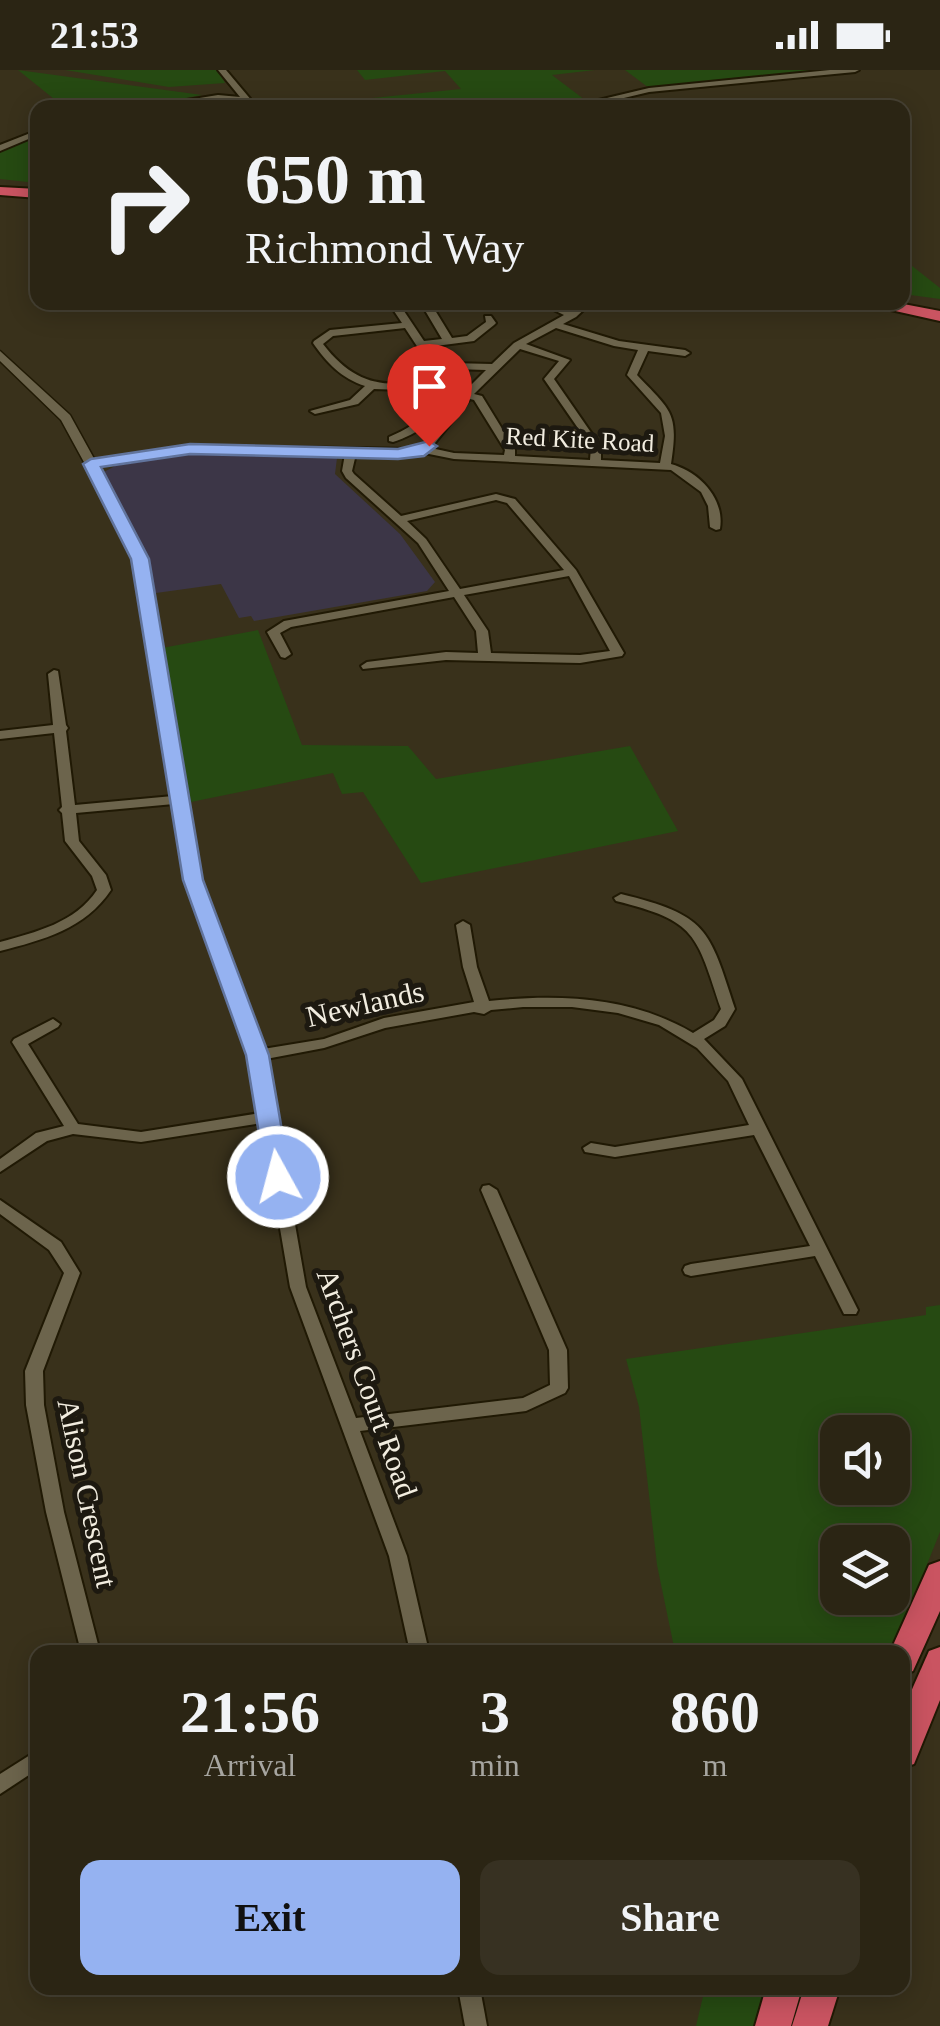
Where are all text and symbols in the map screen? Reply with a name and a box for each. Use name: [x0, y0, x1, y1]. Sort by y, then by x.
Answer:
text: 21:53: [50, 14, 139, 56]
icon: right: [80, 140, 210, 270]
text: 650 m: [245, 141, 426, 218]
text: Richmond Way: [245, 223, 524, 273]
pin: [387, 344, 472, 447]
icon: arrive: [402, 359, 457, 414]
street label: Red Kite Road: [505, 422, 655, 457]
street label: Newlands: [303, 974, 427, 1033]
position arrow: [226, 1125, 330, 1229]
street label: Archers Court Road: [311, 1264, 424, 1502]
street label: Alison Crescent: [51, 1395, 124, 1591]
map controls: [820, 1415, 910, 1615]
button: sound: [820, 1415, 910, 1505]
button: layers: [820, 1525, 910, 1615]
text: 21:56: [180, 1679, 320, 1745]
text: 3: [480, 1679, 510, 1745]
text: 860: [670, 1679, 760, 1745]
text: Arrival: [204, 1747, 296, 1783]
text: min: [470, 1747, 520, 1783]
text: m: [702, 1747, 727, 1783]
button: Exit: [80, 1860, 460, 1975]
button: Share: [480, 1860, 860, 1975]

